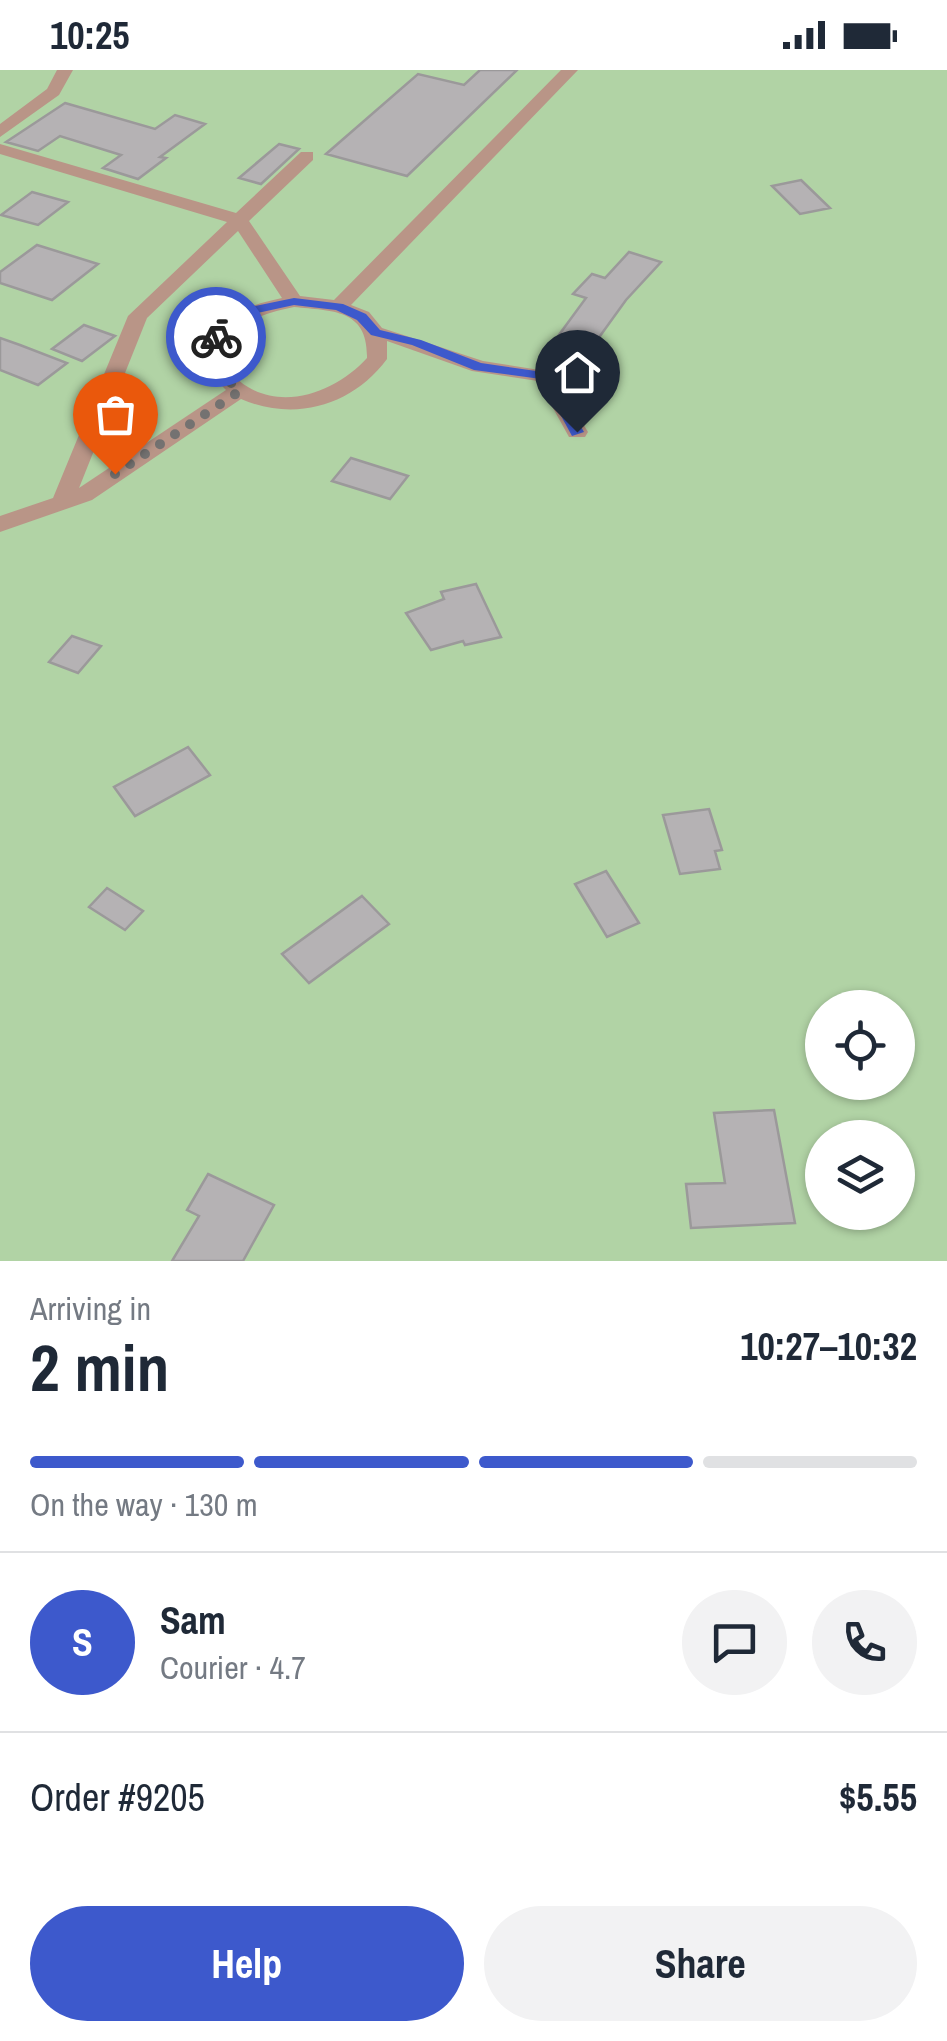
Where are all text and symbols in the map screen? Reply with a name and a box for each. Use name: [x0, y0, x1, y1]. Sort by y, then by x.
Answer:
text: 10:25: [50, 10, 130, 61]
courier: [166, 287, 266, 387]
icon: bike: [189, 310, 244, 365]
pin: [535, 330, 620, 433]
icon: home: [550, 345, 605, 400]
pin: [73, 372, 158, 475]
icon: bag: [88, 387, 143, 442]
map controls: [805, 990, 915, 1230]
button: locate: [805, 990, 915, 1100]
button: layers: [805, 1120, 915, 1230]
text: Arriving in: [30, 1287, 151, 1330]
text: 10:27–10:32: [740, 1321, 917, 1372]
text: 2 min: [30, 1324, 169, 1411]
text: On the way · 130 m: [30, 1483, 258, 1526]
button: chat: [682, 1590, 787, 1695]
button: phone: [812, 1590, 917, 1695]
text: Sam: [160, 1595, 226, 1646]
text: S: [72, 1617, 93, 1668]
text: Courier · 4.7: [160, 1646, 306, 1689]
text: Order #9205: [30, 1772, 205, 1823]
text: $5.55: [839, 1772, 917, 1823]
button: Help: [30, 1906, 464, 2021]
button: Share: [484, 1906, 917, 2021]

